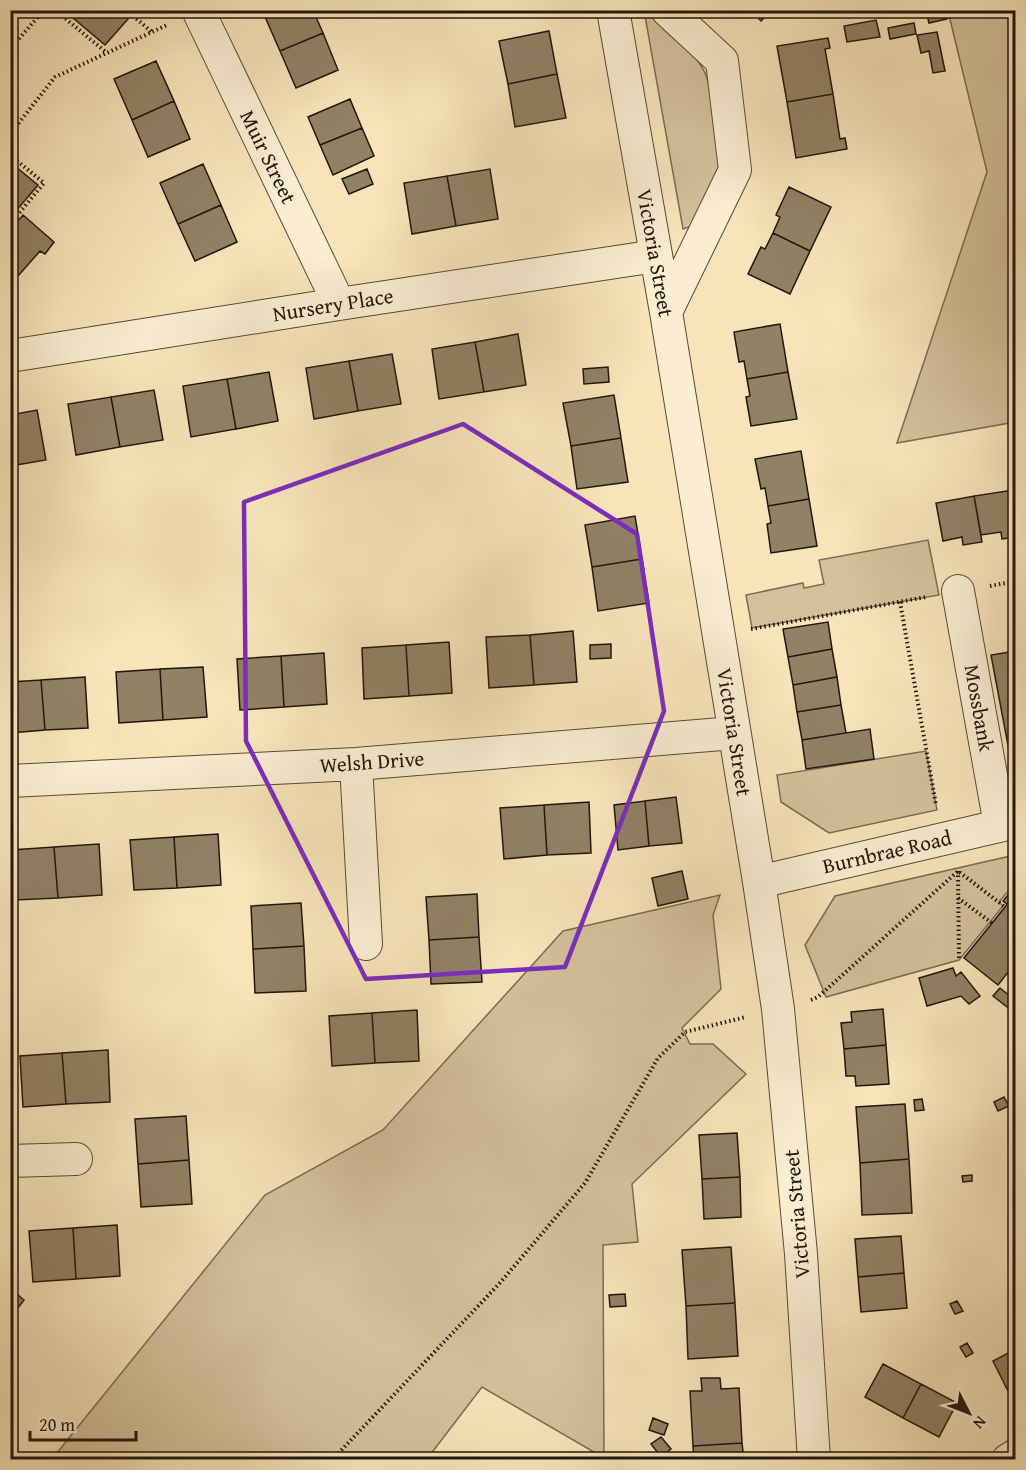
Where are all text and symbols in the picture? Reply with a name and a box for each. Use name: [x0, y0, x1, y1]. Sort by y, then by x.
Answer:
street label: Muir Street: [232, 105, 305, 209]
street label: Victoria Street: [629, 187, 682, 320]
street label: Nursery Place: [270, 280, 396, 329]
street label: Mossbank: [957, 662, 1002, 754]
street label: Victoria Street: [709, 666, 760, 799]
street label: Welsh Drive: [319, 742, 425, 781]
street label: Burnbrae Road: [819, 821, 955, 881]
street label: Victoria Street: [775, 1148, 818, 1280]
north arrow: [939, 1383, 999, 1443]
scale bar: [30, 1404, 136, 1442]
text: 20 m: [39, 1411, 75, 1438]
text: N: [967, 1411, 993, 1435]

